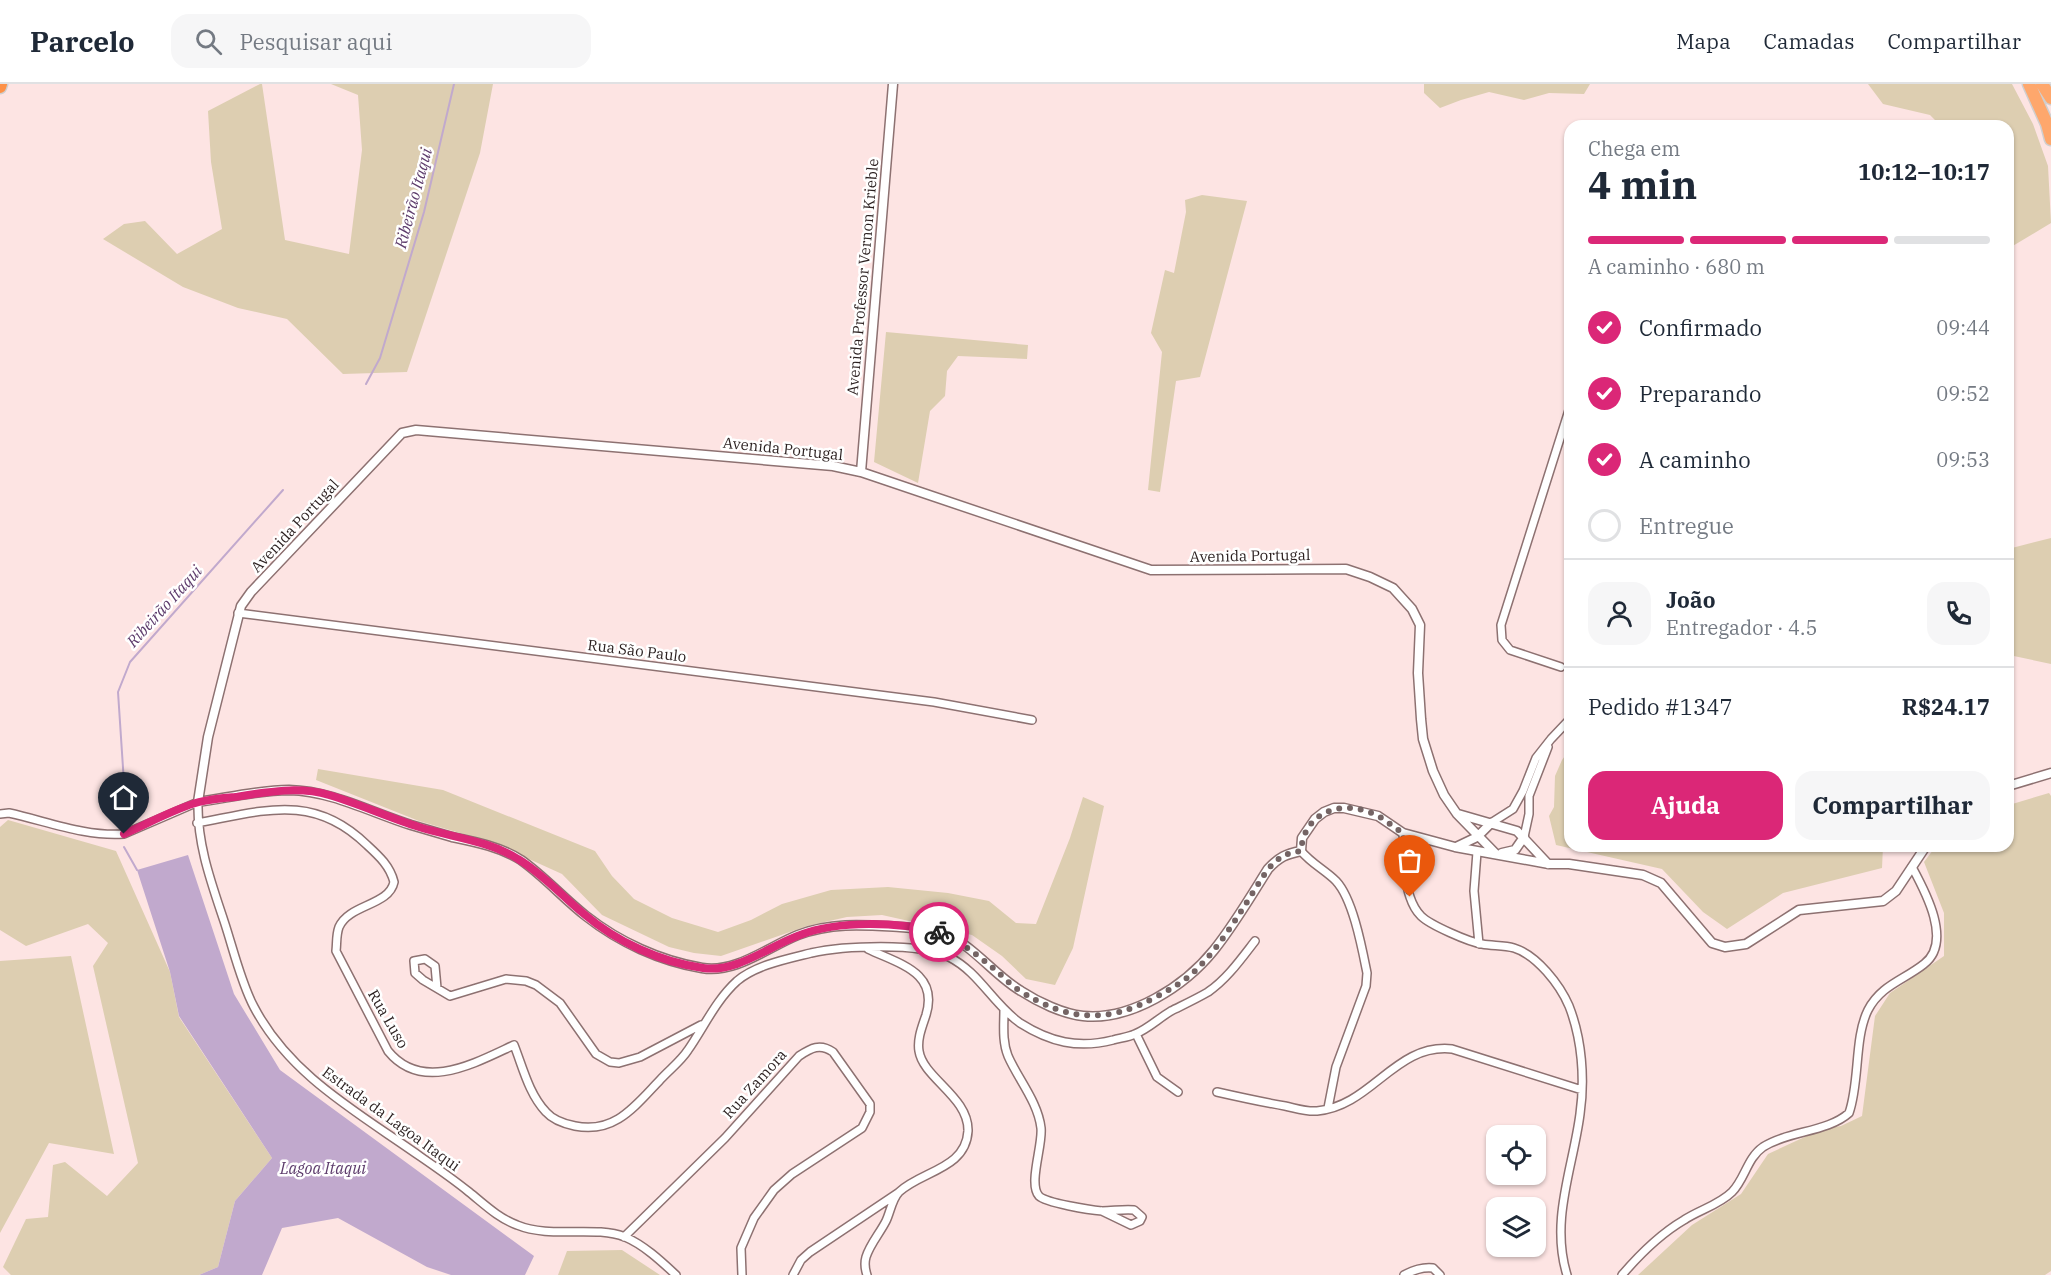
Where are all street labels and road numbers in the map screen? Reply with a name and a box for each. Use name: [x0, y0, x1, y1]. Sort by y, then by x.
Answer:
street label: Avenida Professor Vernon Krieble: [843, 158, 882, 396]
street label: Avenida Portugal: [722, 433, 844, 464]
street label: Avenida Portugal: [247, 475, 343, 576]
street label: Avenida Portugal: [1190, 545, 1310, 566]
street label: Rua São Paulo: [587, 635, 688, 666]
street label: Rua Luso: [364, 986, 413, 1052]
street label: Rua Zamora: [719, 1045, 791, 1122]
street label: Estrada da Lagoa Itaqui: [319, 1063, 463, 1175]

